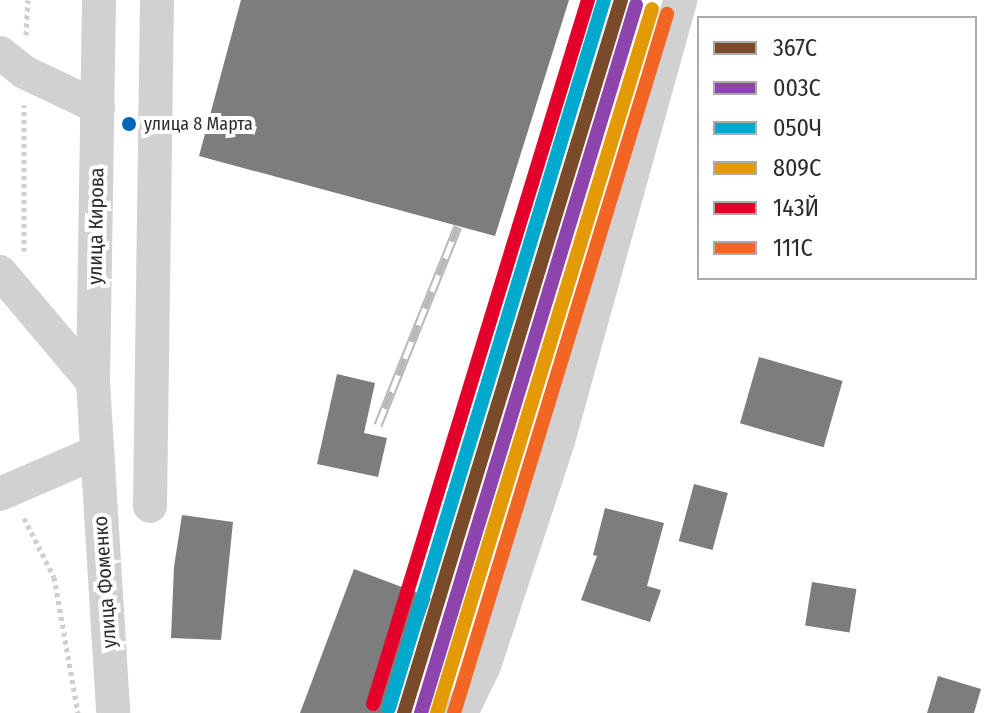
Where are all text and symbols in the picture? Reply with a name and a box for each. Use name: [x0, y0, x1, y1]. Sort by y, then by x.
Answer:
legend: [697, 16, 977, 280]
text: 367С: [773, 34, 817, 62]
text: 003С: [773, 74, 821, 102]
place label: улица 8 Марта: [144, 113, 253, 135]
text: 050Ч: [773, 114, 822, 142]
marker: улица 8 Марта: [121, 116, 137, 132]
text: 809С: [773, 154, 821, 182]
street label: улица Кирова: [83, 167, 109, 285]
text: 143Й: [773, 194, 819, 222]
text: 111С: [773, 234, 813, 262]
street label: улица Фоменко: [88, 515, 122, 649]

